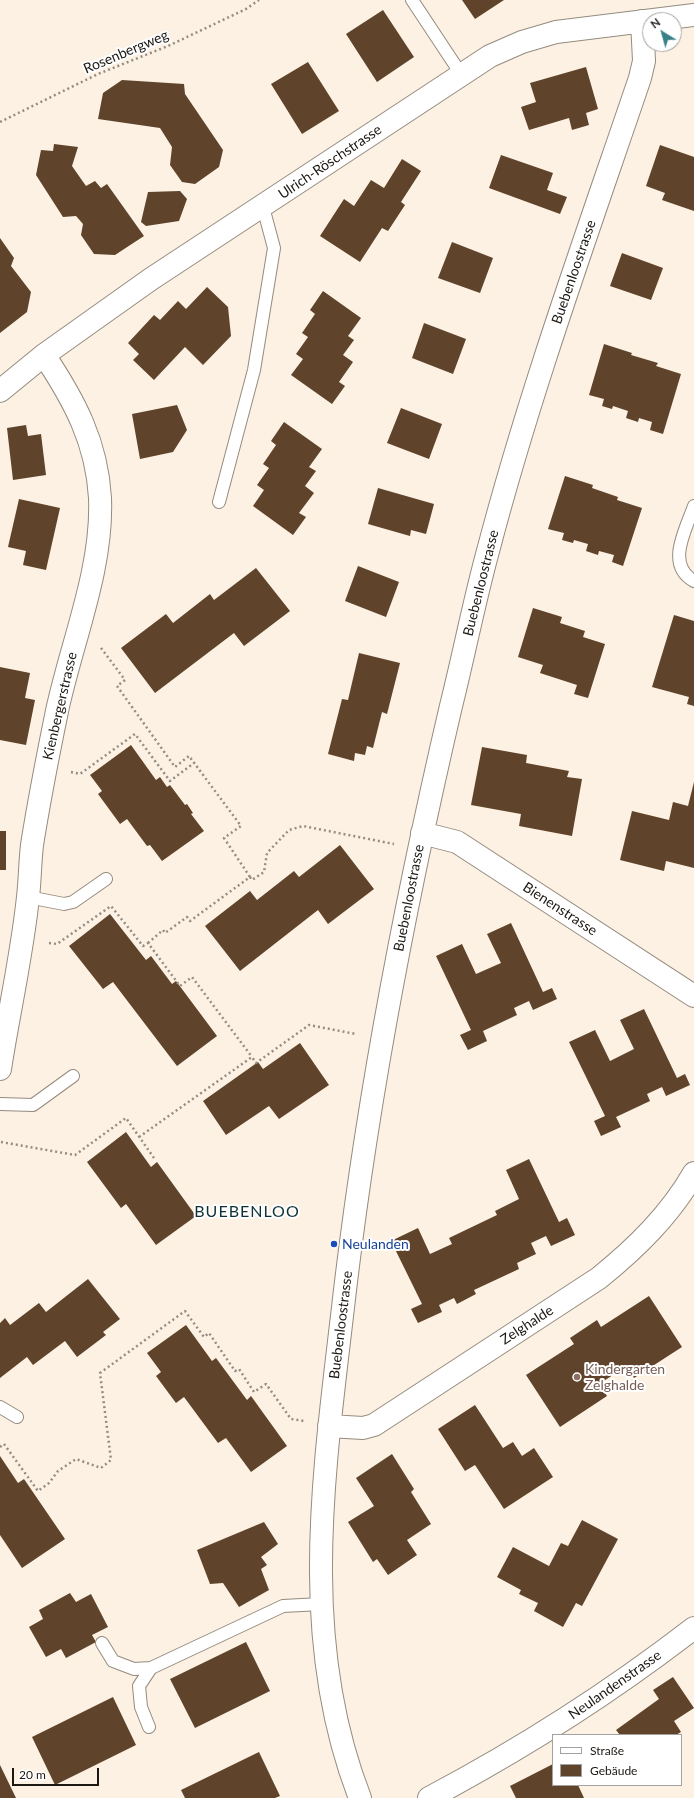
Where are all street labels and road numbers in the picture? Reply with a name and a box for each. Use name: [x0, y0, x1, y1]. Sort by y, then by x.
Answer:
street label: Rosenbergweg: [81, 27, 171, 77]
street label: Ulrich-Röschstrasse: [275, 121, 385, 203]
street label: Buebenloostrasse: [548, 218, 600, 326]
street label: Buebenloostrasse: [460, 528, 502, 638]
street label: Kienbergerstrasse: [39, 650, 81, 762]
street label: Buebenloostrasse: [390, 843, 428, 953]
street label: Bienenstrasse: [520, 879, 600, 939]
street label: Buebenloostrasse: [326, 1270, 356, 1380]
street label: Zelghalde: [498, 1302, 556, 1348]
street label: Neulandenstrasse: [565, 1647, 665, 1723]

